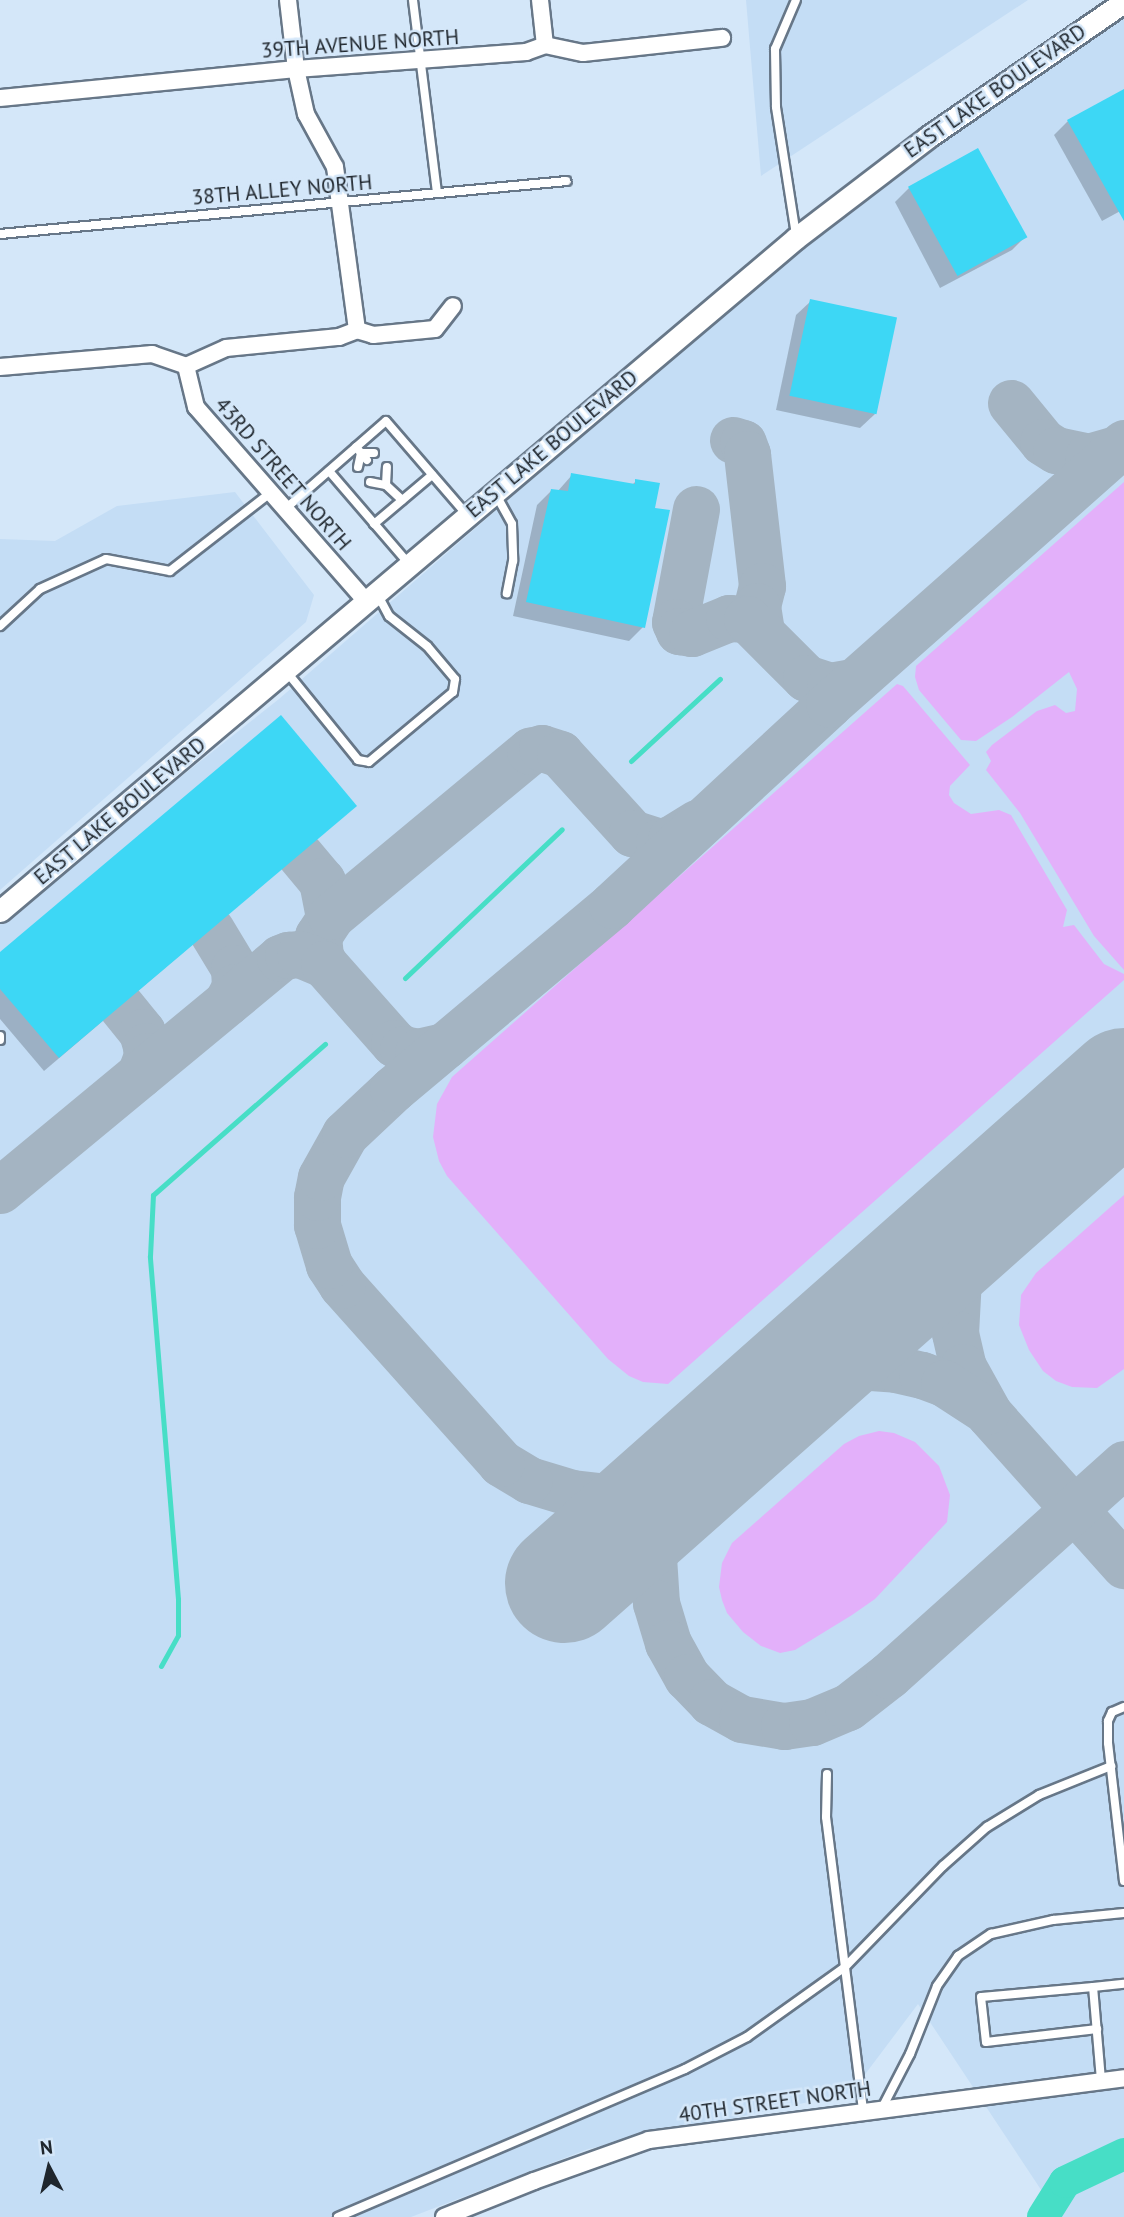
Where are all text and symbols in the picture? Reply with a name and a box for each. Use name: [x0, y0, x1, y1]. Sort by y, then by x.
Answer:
street label: EAST LAKE BOULEVARD: [899, 18, 1091, 164]
street label: 39TH AVENUE NORTH: [260, 24, 460, 64]
street label: 38TH ALLEY NORTH: [190, 170, 374, 210]
street label: EAST LAKE BOULEVARD: [461, 365, 643, 523]
street label: 43RD STREET NORTH: [209, 392, 357, 556]
street label: EAST LAKE BOULEVARD: [29, 732, 211, 890]
street label: 40TH STREET NORTH: [677, 2076, 873, 2128]
north arrow: [14, 2133, 84, 2203]
text: N: [39, 2134, 54, 2160]

